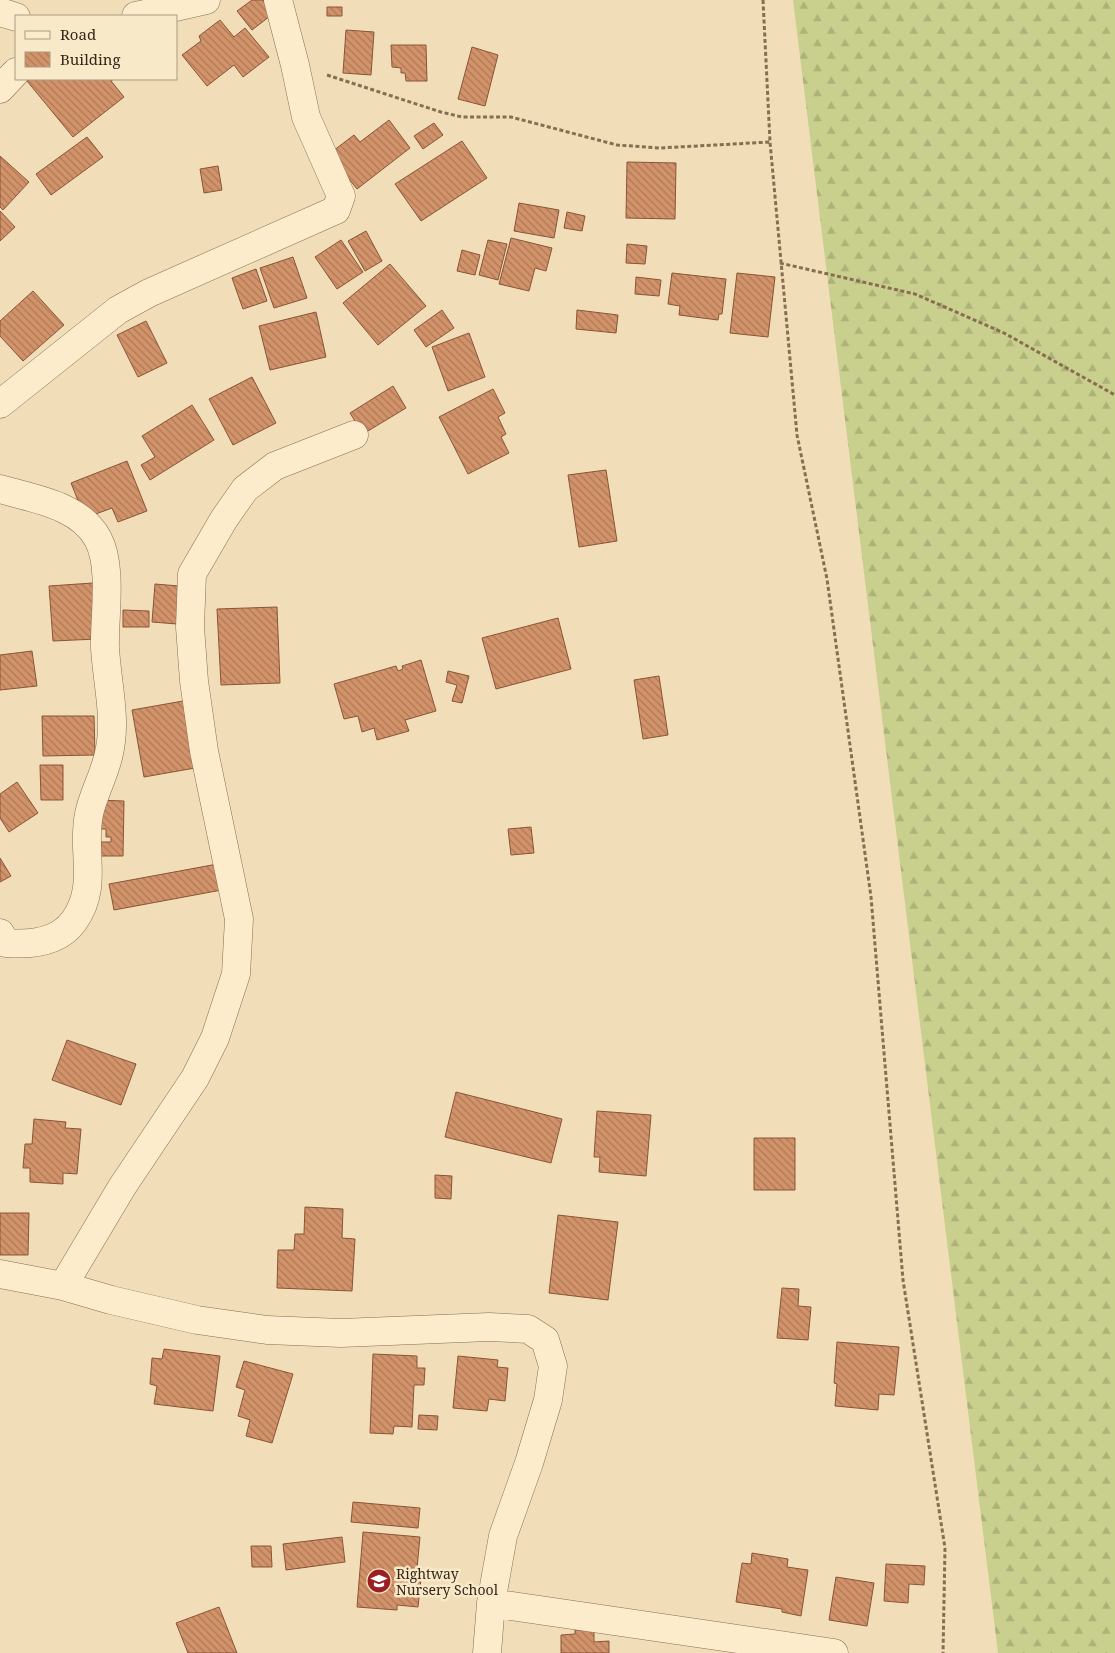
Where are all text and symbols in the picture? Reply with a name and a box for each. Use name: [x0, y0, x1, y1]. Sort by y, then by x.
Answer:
legend: [15, 15, 178, 80]
text: Road: [60, 24, 96, 44]
text: Building: [60, 49, 121, 69]
place label: Rightway Nursery School: [396, 1564, 499, 1599]
school or university icon: Rightway Nursery School: [366, 1568, 392, 1594]

